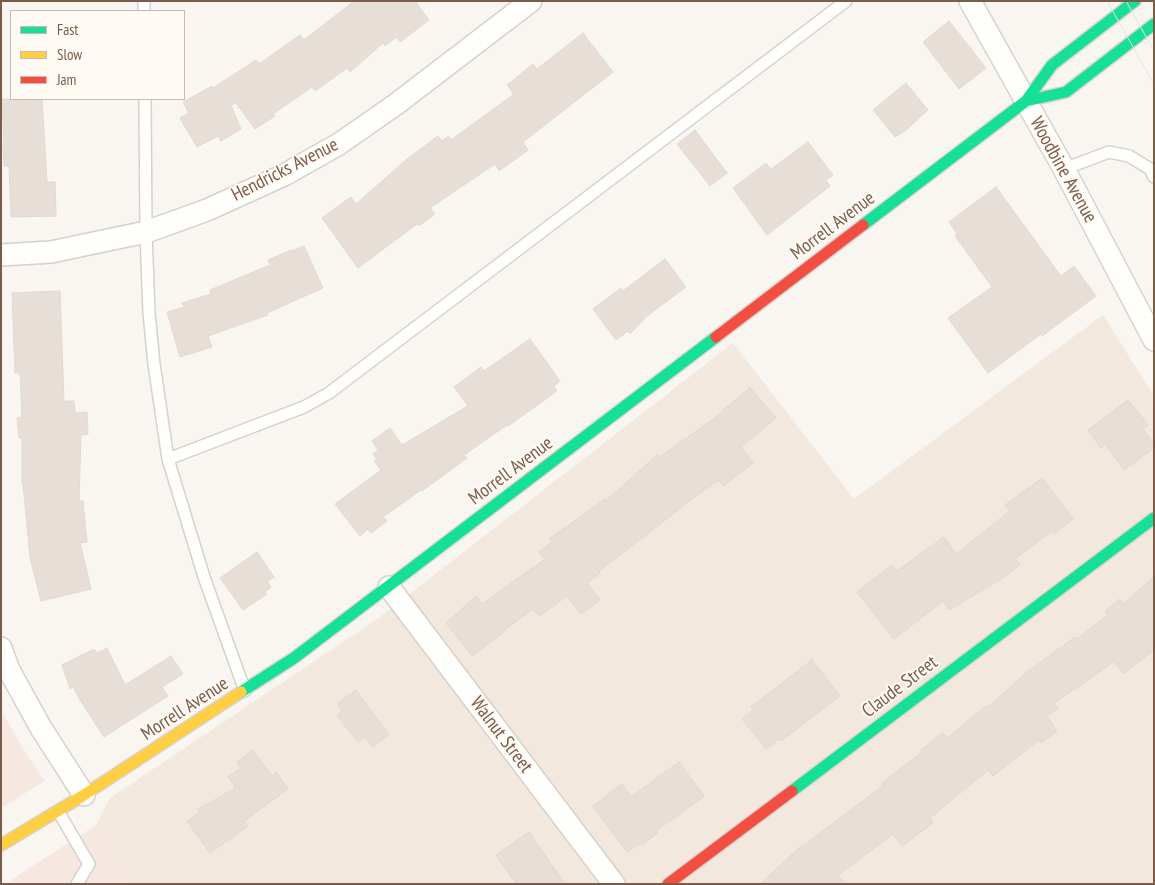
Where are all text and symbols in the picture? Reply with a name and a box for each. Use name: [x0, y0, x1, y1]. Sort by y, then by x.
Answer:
legend: [10, 10, 185, 100]
text: Fast: [57, 20, 78, 39]
text: Slow: [57, 45, 82, 64]
text: Jam: [57, 70, 76, 89]
street label: Woodbine Avenue: [1025, 113, 1101, 227]
street label: Hendricks Avenue: [228, 133, 342, 207]
street label: Morrell Avenue: [786, 187, 880, 265]
street label: Morrell Avenue: [464, 432, 558, 510]
street label: Claude Street: [858, 651, 942, 723]
street label: Morrell Avenue: [137, 672, 233, 746]
street label: Walnut Street: [465, 692, 537, 778]

